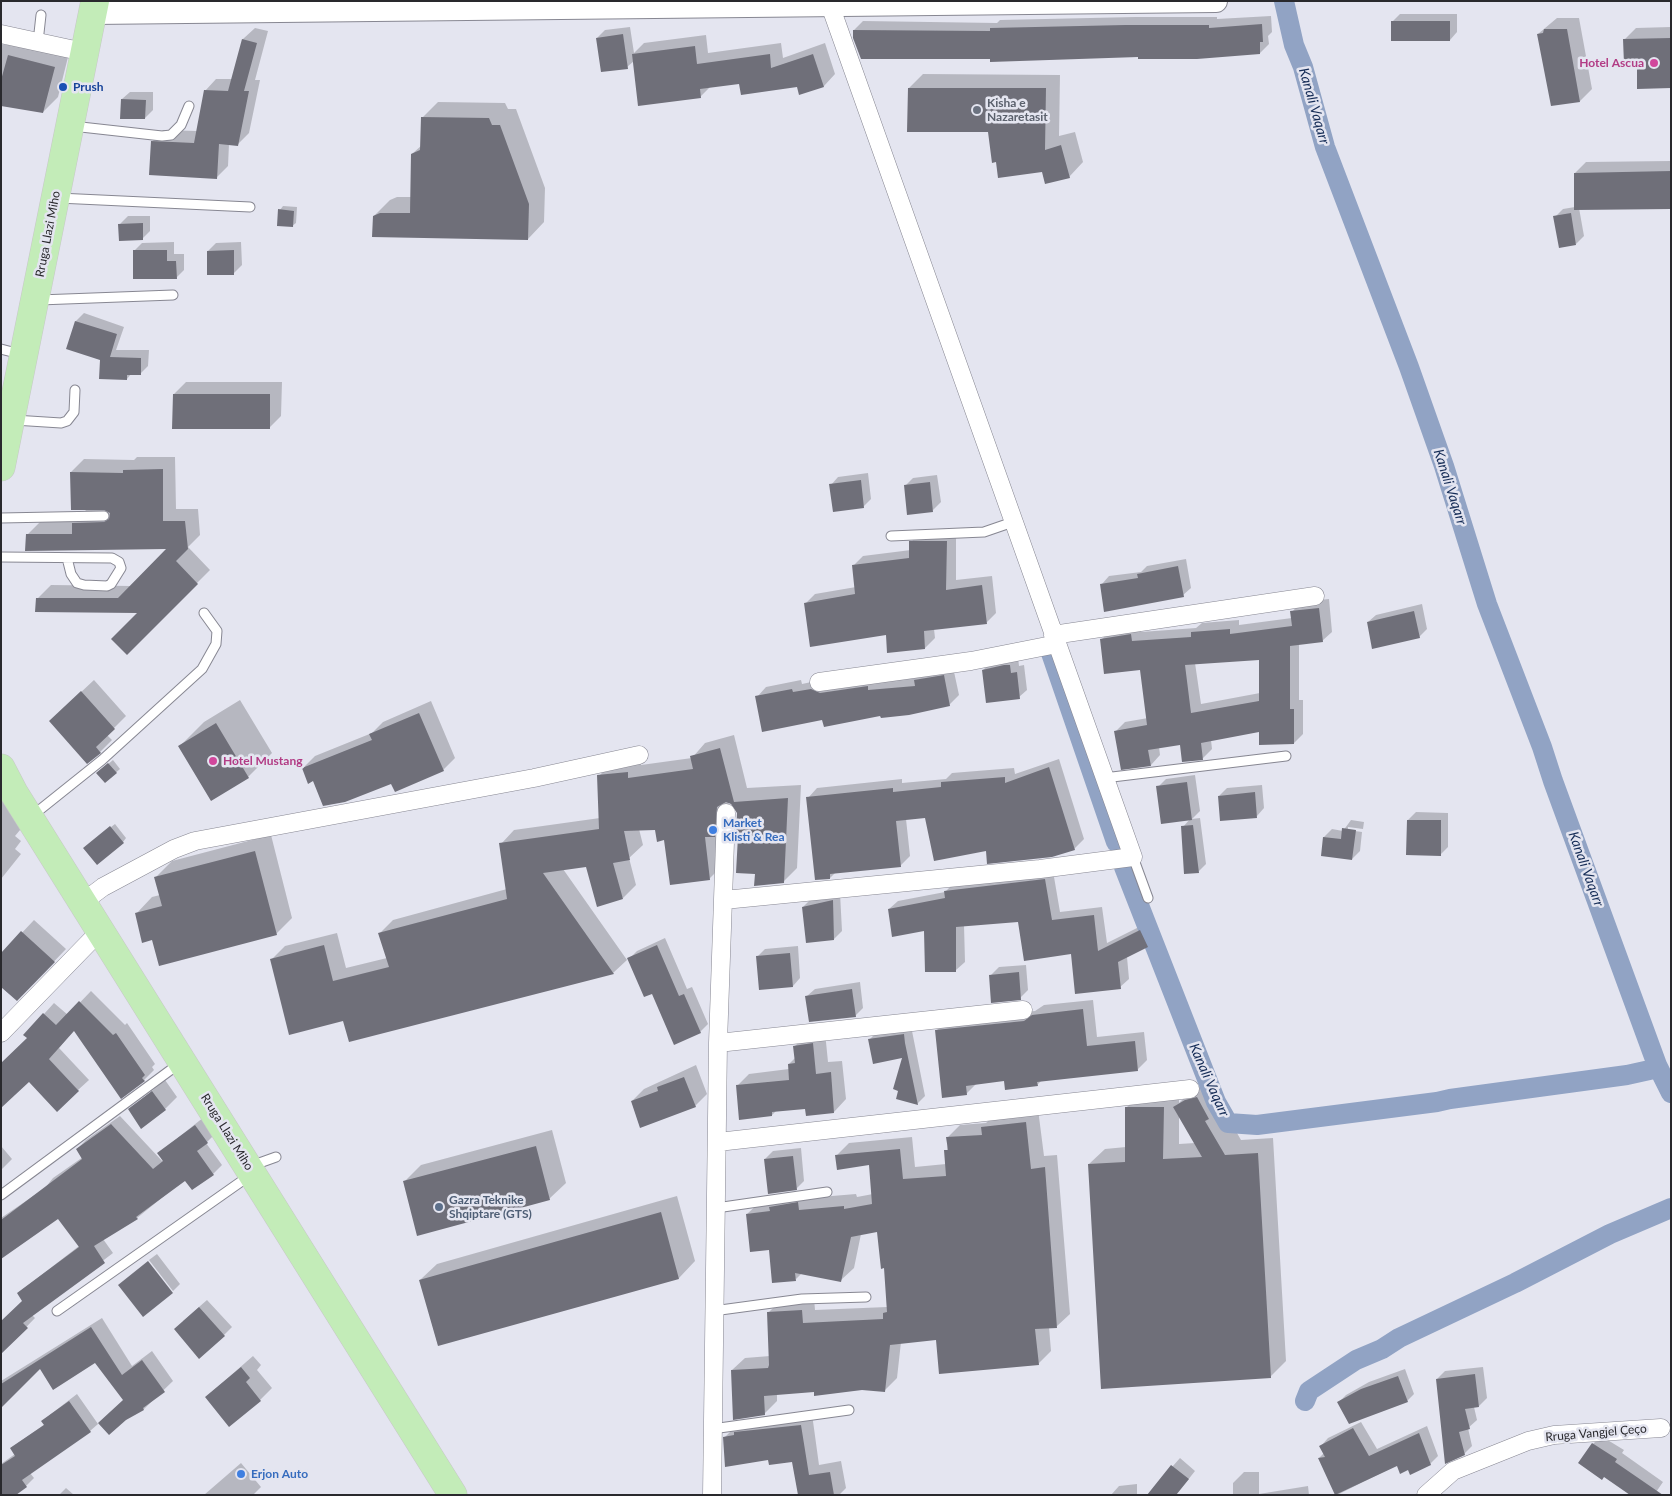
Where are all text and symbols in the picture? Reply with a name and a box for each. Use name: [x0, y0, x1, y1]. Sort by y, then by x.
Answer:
place label: Hotel Ascua: [1579, 56, 1644, 70]
marker: Hotel Ascua: [1648, 57, 1660, 69]
water label: Kanali Vaqarr: [1295, 66, 1333, 146]
place label: Prush: [73, 80, 104, 94]
marker: Prush: [57, 81, 69, 93]
place label: Kisha e Nazaretasit: [987, 96, 1048, 124]
marker: Kisha e Nazaretasit: [971, 104, 983, 116]
street label: Rruga Llazi Miho: [33, 190, 63, 278]
water label: Kanali Vaqarr: [1430, 447, 1470, 527]
place label: Hotel Mustang: [223, 754, 302, 768]
marker: Hotel Mustang: [207, 755, 219, 767]
place label: Market Klisti & Rea: [723, 816, 785, 844]
marker: Market Klisti & Rea: [707, 824, 719, 836]
water label: Kanali Vaqarr: [1565, 829, 1607, 909]
water label: Kanali Vaqarr: [1185, 1041, 1233, 1119]
street label: Rruga Llazi Miho: [198, 1091, 256, 1173]
place label: Gazra Teknike Shqiptare (GTS): [449, 1193, 532, 1221]
marker: Gazra Teknike Shqiptare (GTS): [433, 1201, 445, 1213]
street label: Rruga Vangjel Çeço: [1545, 1421, 1647, 1445]
place label: Erjon Auto: [251, 1467, 308, 1481]
marker: Erjon Auto: [235, 1468, 247, 1480]

